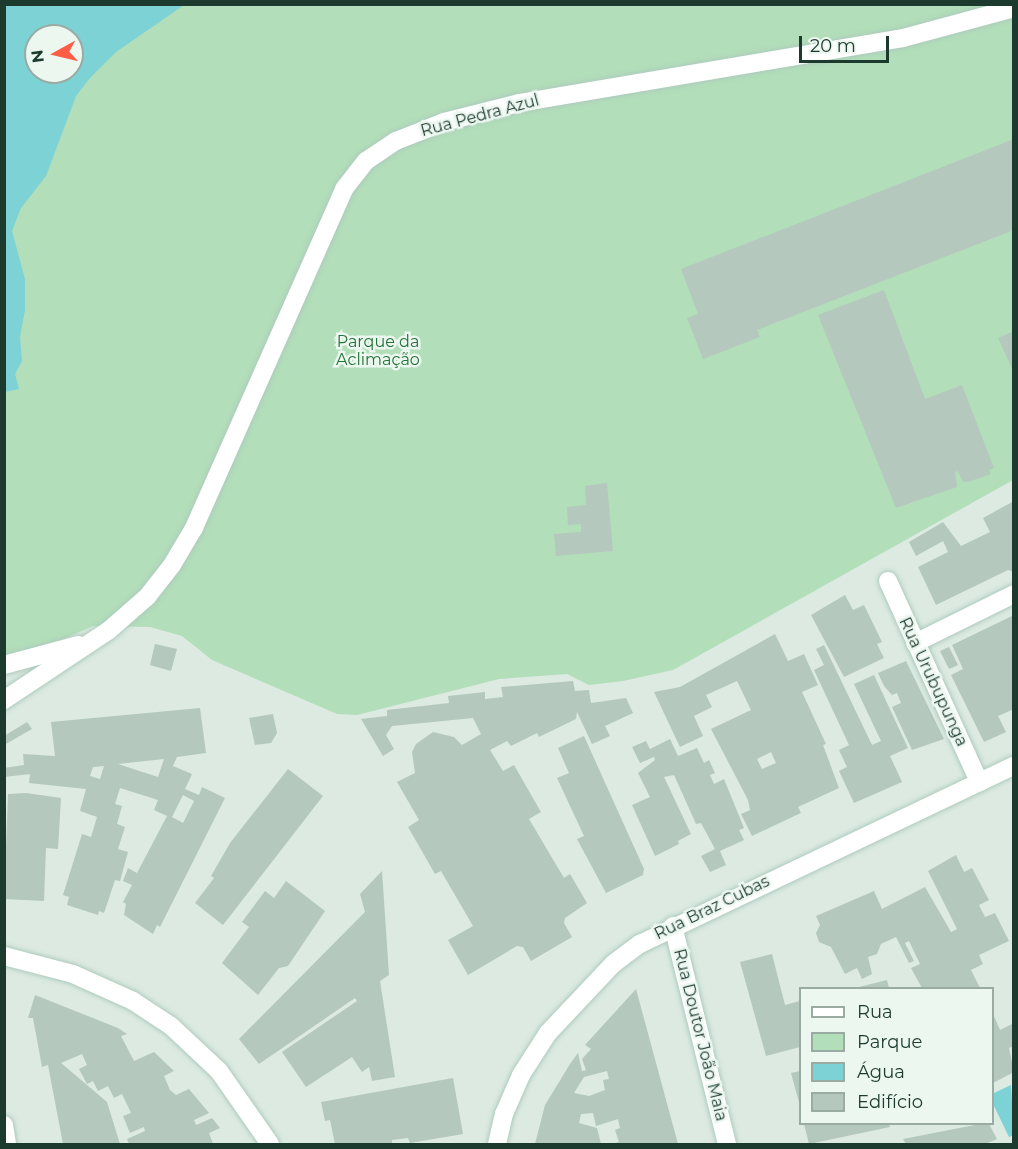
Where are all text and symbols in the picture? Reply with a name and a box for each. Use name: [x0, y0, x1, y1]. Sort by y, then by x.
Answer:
north arrow: [24, 24, 84, 84]
scale bar: [802, 24, 892, 62]
text: 20 m: [810, 35, 856, 57]
text: N: [27, 49, 48, 64]
street label: Rua Pedra Azul: [419, 91, 541, 141]
park label: Parque da Aclimação: [336, 332, 420, 370]
street label: Rua Urubupunga: [895, 614, 971, 750]
street label: Rua Braz Cubas: [651, 872, 773, 944]
street label: Rua Doutor João Maia: [669, 947, 731, 1123]
legend: [799, 987, 994, 1125]
text: Rua: [857, 1001, 893, 1023]
text: Parque: [857, 1031, 922, 1053]
text: Água: [857, 1061, 905, 1083]
text: Edifício: [857, 1091, 923, 1113]

